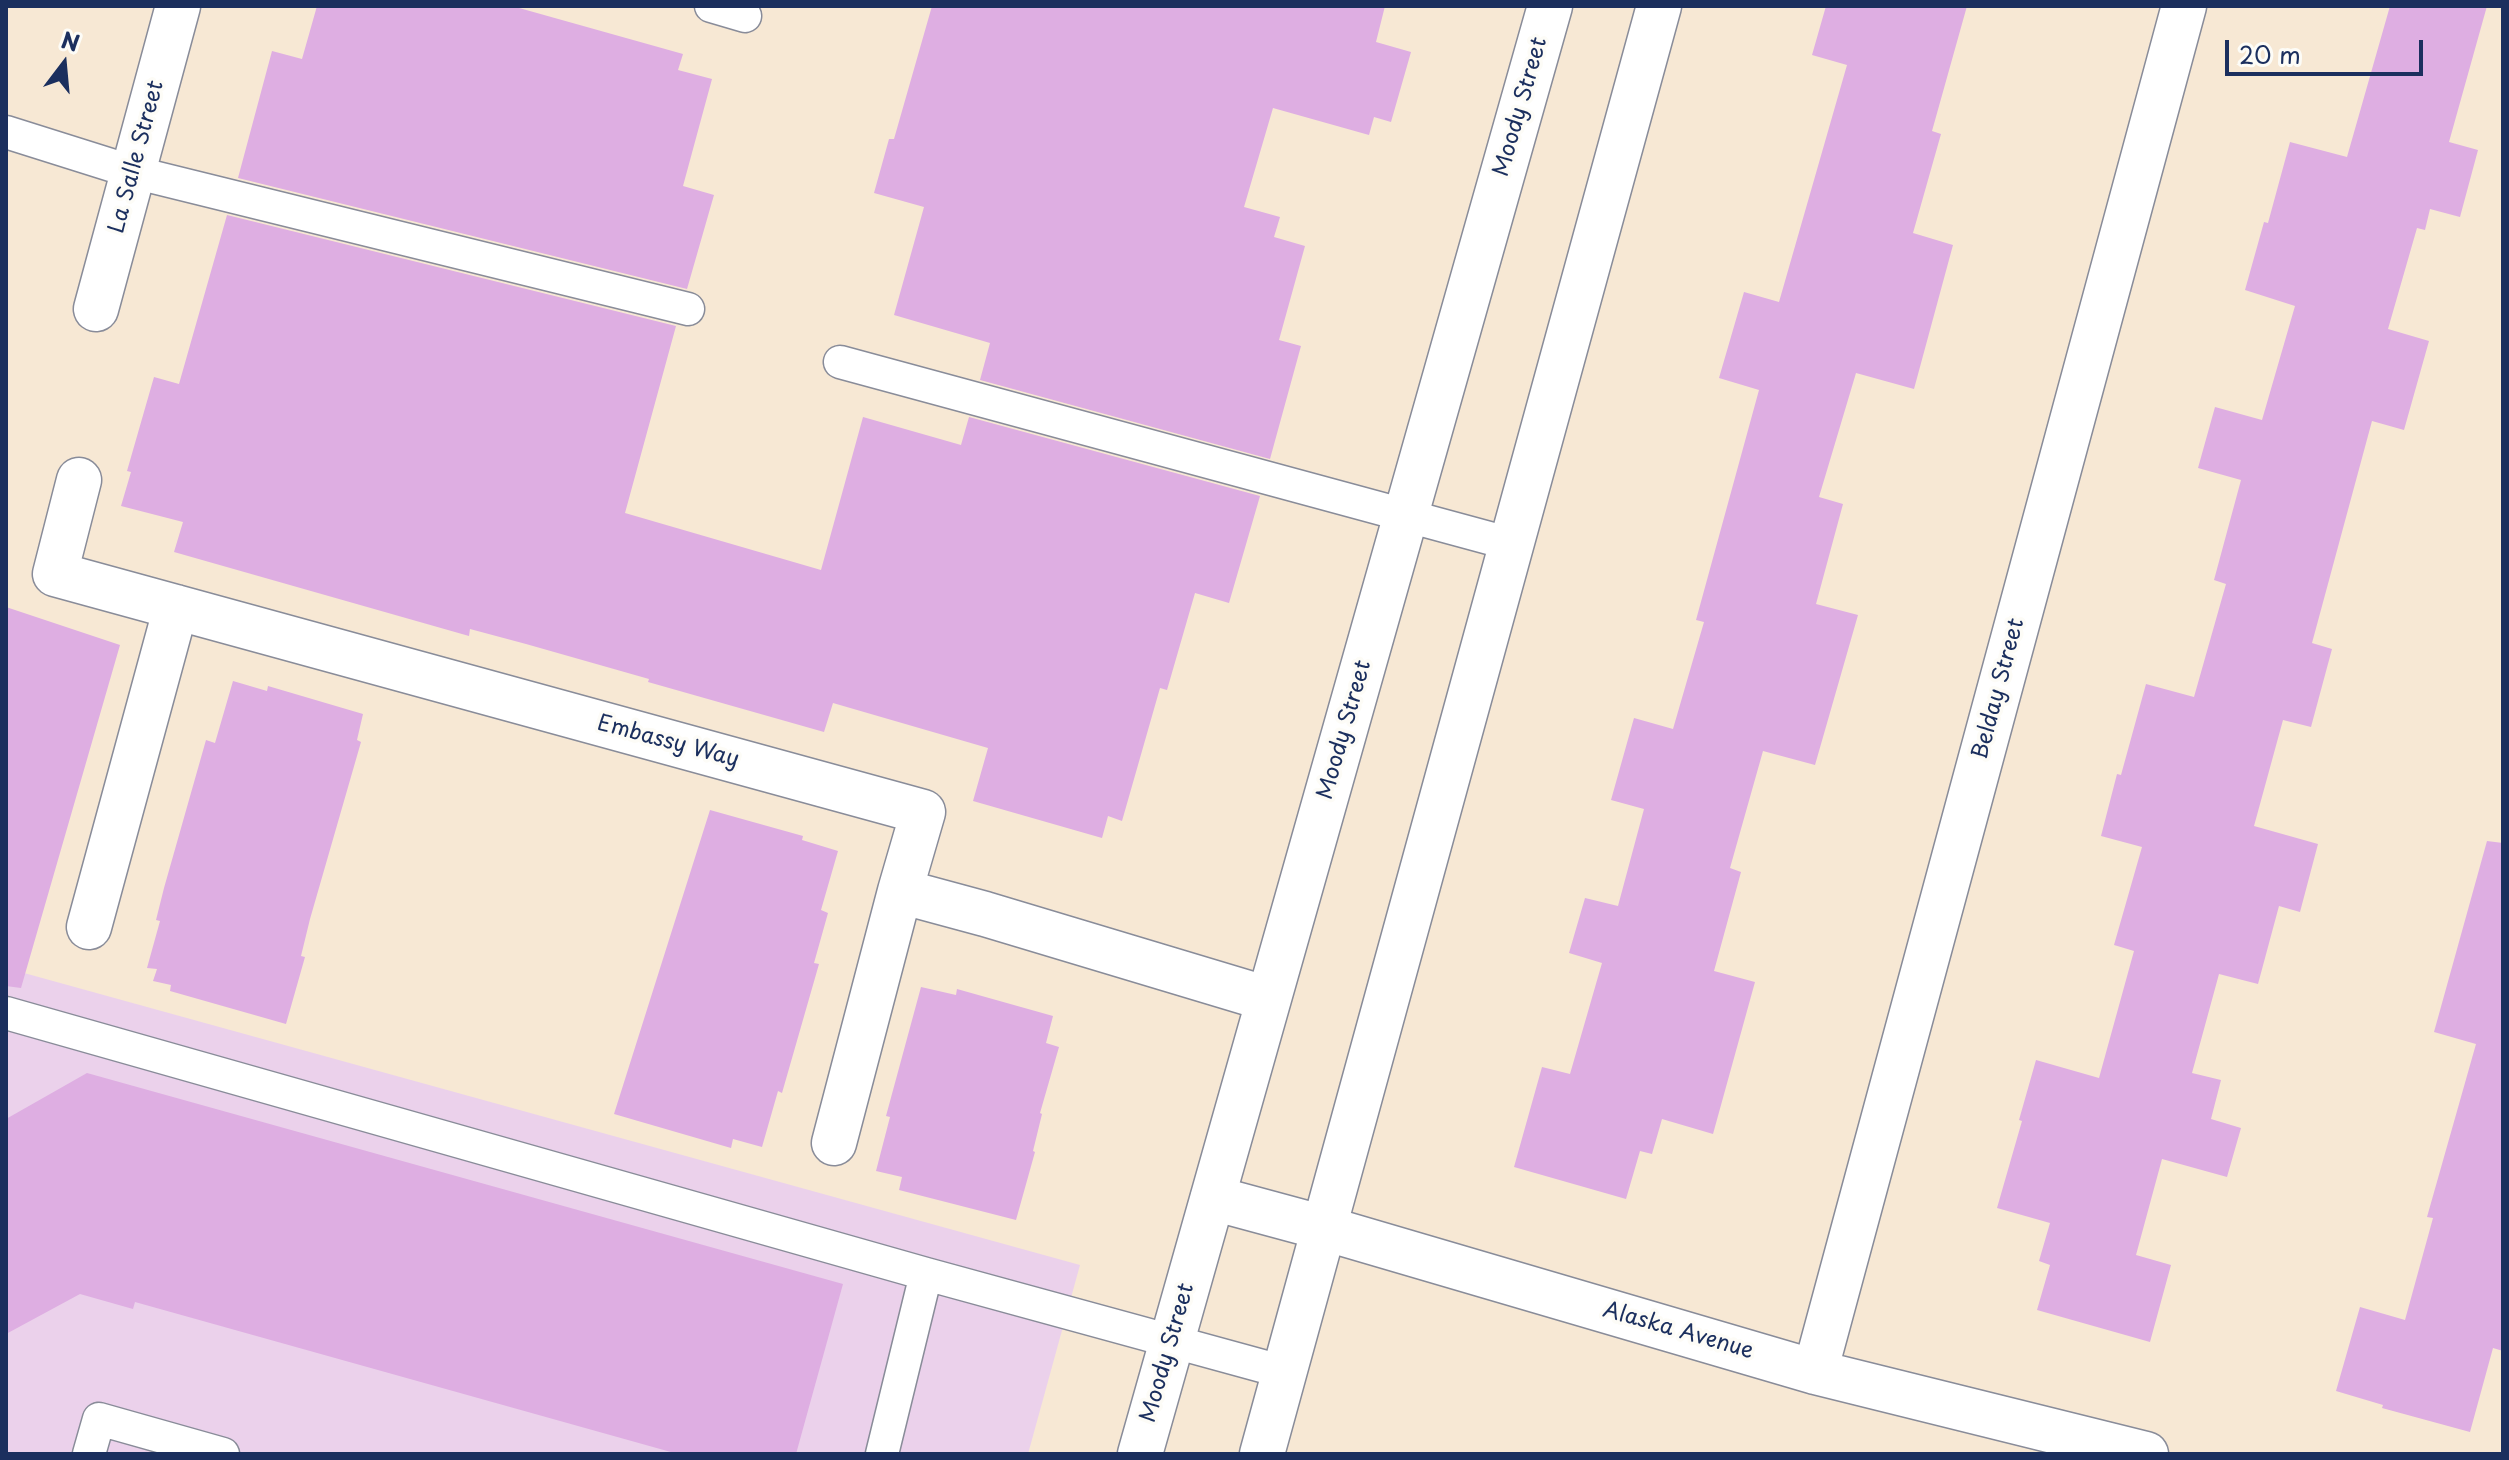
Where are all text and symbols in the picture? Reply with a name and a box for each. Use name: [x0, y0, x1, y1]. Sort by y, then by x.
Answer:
text: N: [58, 22, 84, 59]
north arrow: [24, 24, 104, 104]
scale bar: [2229, 24, 2427, 74]
street label: Moody Street: [1489, 34, 1553, 180]
text: 20 m: [2239, 36, 2301, 72]
street label: La Salle Street: [104, 78, 170, 236]
street label: Belday Street: [1968, 616, 2030, 762]
street label: Moody Street: [1313, 657, 1377, 803]
street label: Embassy Way: [594, 710, 742, 774]
street label: Moody Street: [1136, 1280, 1200, 1426]
street label: Alaska Avenue: [1600, 1297, 1756, 1365]

